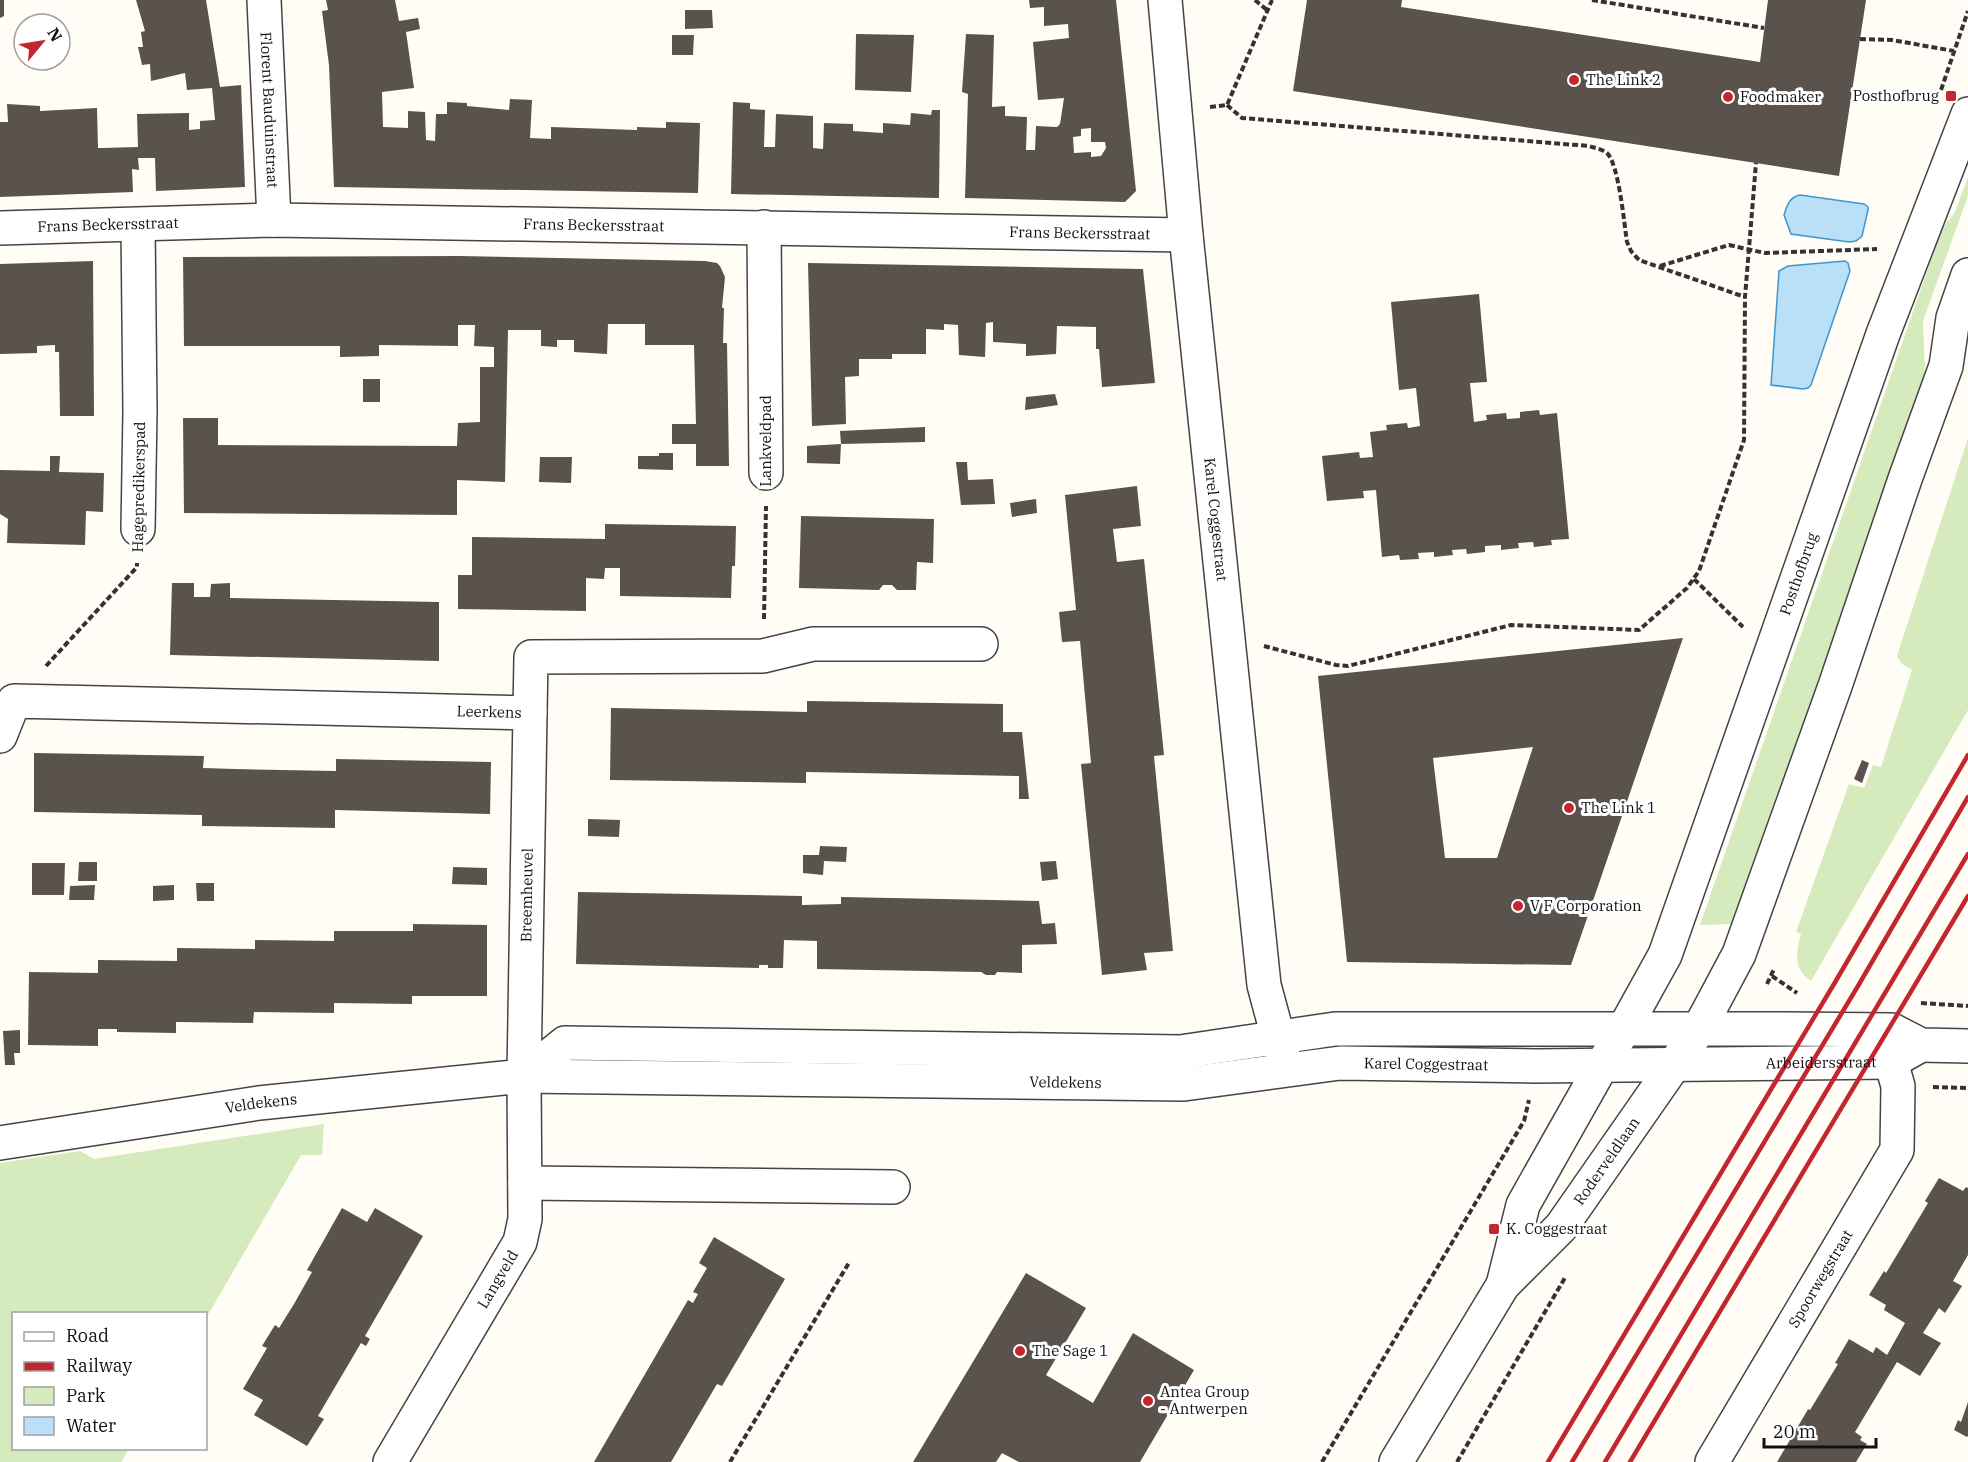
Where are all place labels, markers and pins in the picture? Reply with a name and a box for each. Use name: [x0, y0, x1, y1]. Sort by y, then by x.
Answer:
place label: The Link 2: [1586, 70, 1661, 89]
marker: The Link 2: [1567, 73, 1581, 87]
place label: Posthofbrug: [1853, 86, 1939, 105]
place label: Foodmaker: [1740, 87, 1821, 106]
marker: Posthofbrug: [1944, 89, 1958, 103]
marker: Foodmaker: [1721, 90, 1735, 104]
place label: The Link 1: [1581, 798, 1656, 817]
marker: The Link 1: [1562, 801, 1576, 815]
place label: V F Corporation: [1530, 896, 1642, 915]
marker: V F Corporation: [1511, 899, 1525, 913]
place label: K. Coggestraat: [1506, 1219, 1607, 1238]
marker: K. Coggestraat: [1487, 1222, 1501, 1236]
place label: The Sage 1: [1032, 1341, 1108, 1360]
marker: The Sage 1: [1013, 1344, 1027, 1358]
place label: Antea Group - Antwerpen: [1160, 1382, 1249, 1418]
marker: Antea Group - Antwerpen: [1141, 1394, 1155, 1408]

